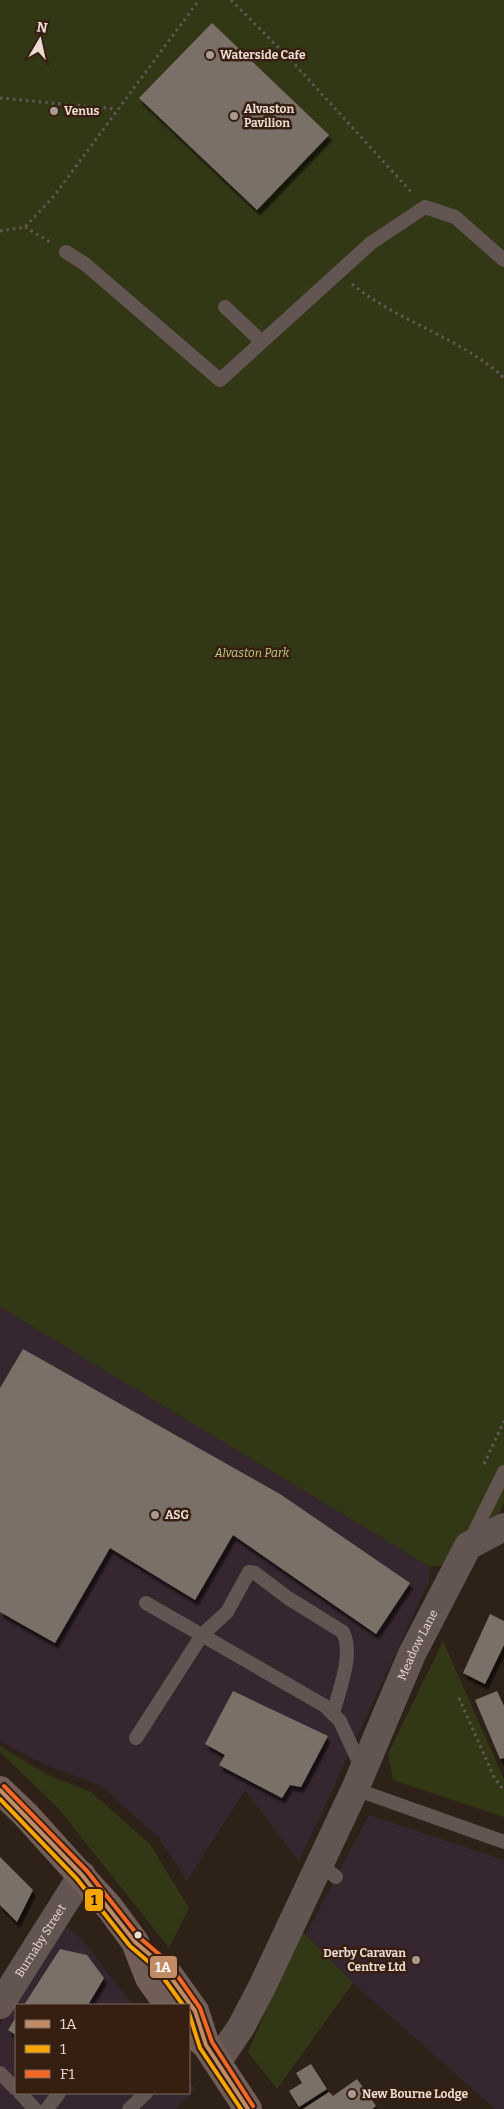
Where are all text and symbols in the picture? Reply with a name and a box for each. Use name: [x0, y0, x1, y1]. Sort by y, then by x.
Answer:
north arrow: [15, 15, 65, 65]
text: N: [35, 18, 49, 37]
place label: Waterside Cafe: [220, 48, 306, 62]
marker: Waterside Cafe: [204, 49, 216, 61]
place label: Alvaston Pavilion: [244, 102, 294, 130]
place label: Venus: [64, 104, 100, 118]
marker: Venus: [48, 105, 60, 117]
marker: Alvaston Pavilion: [228, 110, 240, 122]
park label: Alvaston Park: [214, 646, 290, 660]
place label: ASG: [165, 1508, 190, 1522]
marker: ASG: [149, 1509, 161, 1521]
street label: Meadow Lane: [395, 1607, 441, 1682]
line badge: 1: [84, 1888, 104, 1912]
text: 1: [91, 1892, 97, 1909]
street label: Burnaby Street: [12, 1901, 69, 1980]
unlabelled marker: [133, 1930, 143, 1940]
place label: Derby Caravan Centre Ltd: [323, 1946, 407, 1974]
marker: Derby Caravan Centre Ltd: [410, 1954, 422, 1966]
line badge: 1A: [149, 1955, 178, 1979]
text: 1A: [155, 1959, 171, 1976]
legend: [15, 2004, 190, 2094]
text: 1A: [60, 2015, 77, 2033]
text: 1: [60, 2040, 66, 2058]
text: F1: [60, 2065, 75, 2083]
place label: New Bourne Lodge: [362, 2087, 468, 2101]
marker: New Bourne Lodge: [346, 2088, 358, 2100]

